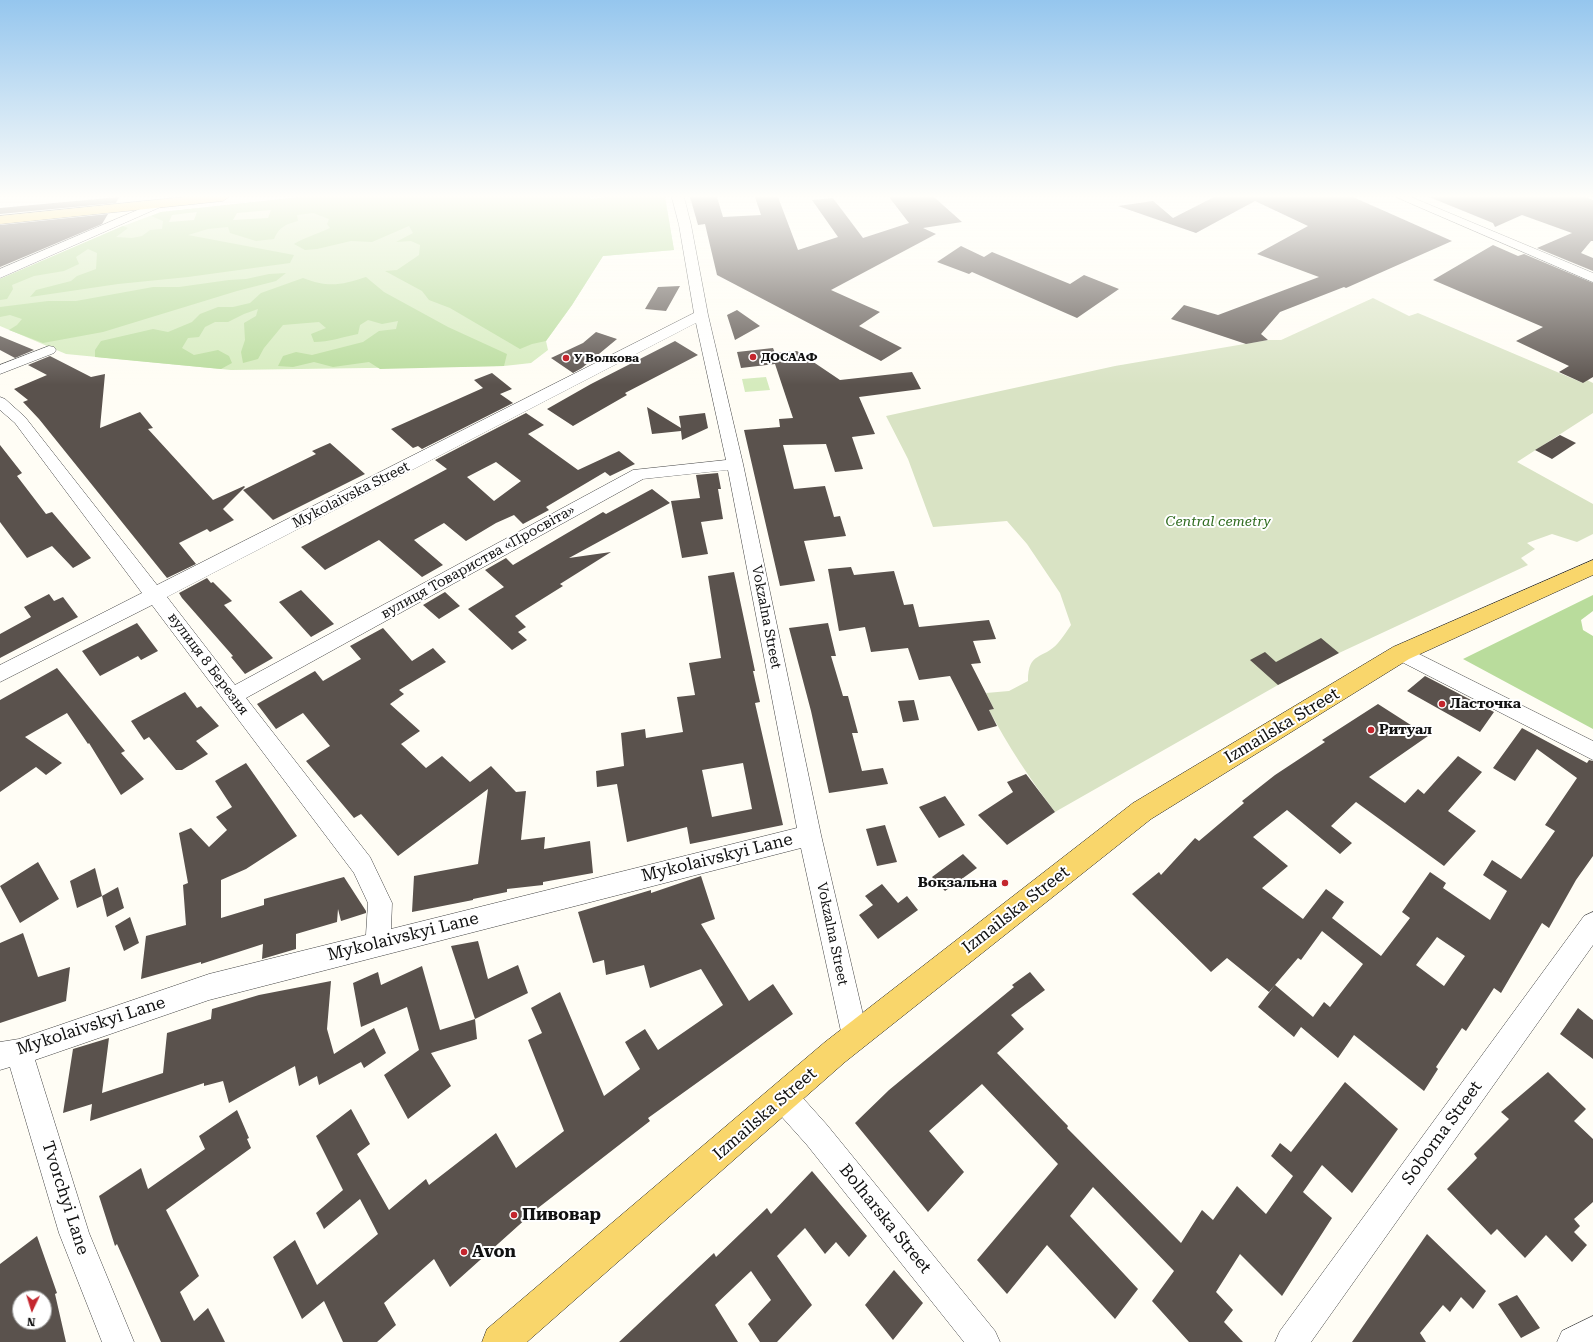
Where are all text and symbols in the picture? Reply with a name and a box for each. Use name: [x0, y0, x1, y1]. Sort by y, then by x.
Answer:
place label: ДОСААФ: [761, 350, 817, 364]
place label: У Волкова: [574, 351, 639, 365]
marker: ДОСААФ: [748, 352, 758, 362]
marker: У Волкова: [561, 353, 571, 363]
street label: Mykolaivska Street: [290, 458, 412, 532]
street label: вулиця Товариства «Просвіта»: [378, 502, 578, 622]
park label: Central cemetry: [1165, 514, 1271, 530]
street label: Vokzalna Street: [748, 564, 784, 670]
street label: вулиця 8 Березня: [164, 609, 252, 719]
street label: Izmailska Street: [1221, 684, 1343, 768]
place label: Ласточка: [1450, 696, 1521, 712]
marker: Ласточка: [1437, 699, 1447, 709]
place label: Ритуал: [1379, 722, 1432, 738]
marker: Ритуал: [1366, 725, 1376, 735]
street label: Mykolaivskyi Lane: [639, 829, 795, 887]
street label: Izmailska Street: [958, 862, 1074, 958]
place label: Вокзальна: [918, 875, 997, 891]
marker: Вокзальна: [1000, 878, 1010, 888]
street label: Vokzalna Street: [813, 881, 851, 987]
street label: Mykolaivskyi Lane: [325, 908, 481, 966]
street label: Mykolaivskyi Lane: [14, 992, 168, 1060]
street label: Izmailska Street: [709, 1064, 821, 1164]
street label: Soborna Street: [1398, 1077, 1486, 1189]
street label: Tvorchyi Lane: [37, 1139, 93, 1257]
street label: Bolharska Street: [835, 1160, 935, 1278]
place label: Пивовар: [522, 1205, 601, 1225]
marker: Пивовар: [509, 1210, 519, 1220]
place label: Avon: [472, 1242, 516, 1262]
marker: Avon: [459, 1247, 469, 1257]
north arrow: [12, 1290, 52, 1330]
text: N: [27, 1315, 36, 1328]

